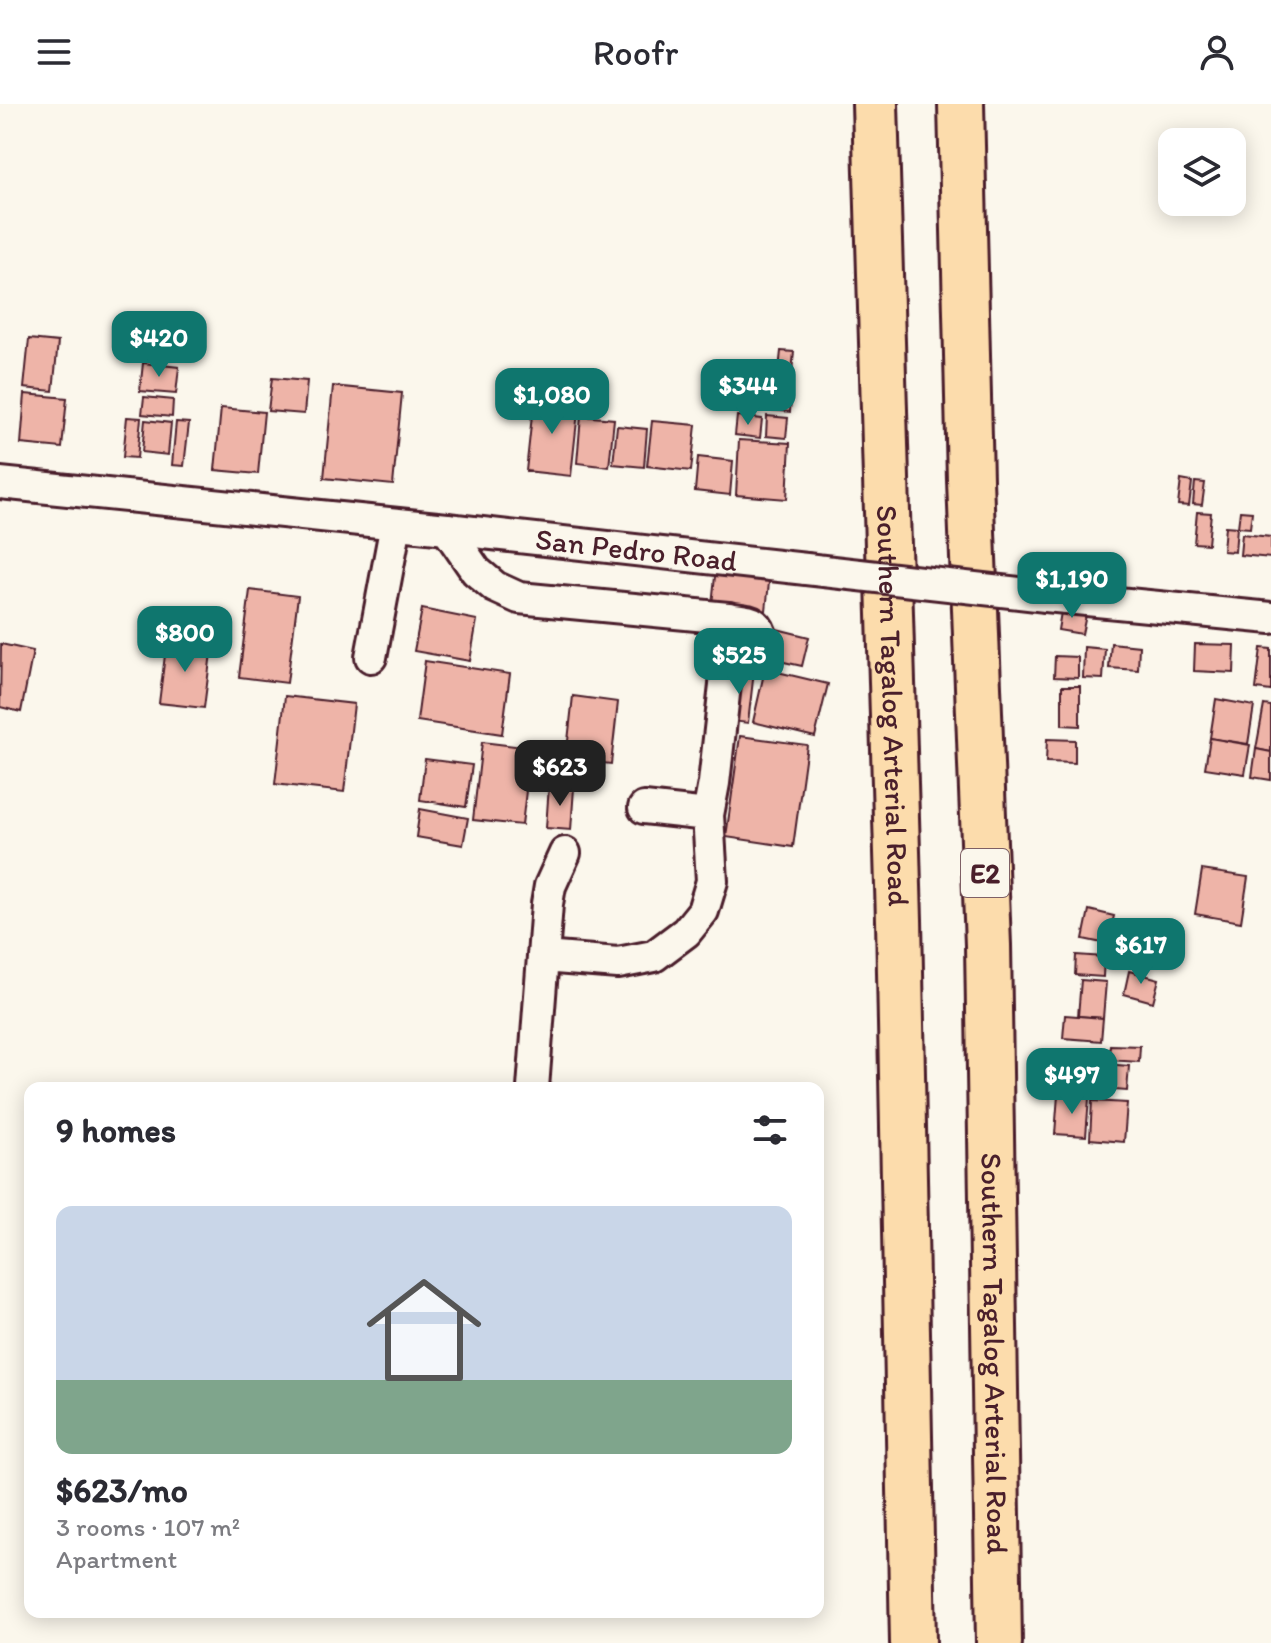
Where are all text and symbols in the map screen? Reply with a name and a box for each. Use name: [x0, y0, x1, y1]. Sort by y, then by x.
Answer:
icon: menu: [32, 30, 76, 74]
icon: person: [1195, 30, 1239, 74]
text: Roofr: [593, 31, 678, 74]
map controls: [1158, 128, 1246, 216]
button: layers: [1158, 128, 1246, 216]
pin: $420: [112, 311, 206, 379]
text: $420: [130, 321, 188, 353]
pin: $344: [701, 359, 795, 427]
pin: $1,080: [487, 368, 617, 436]
text: $344: [719, 369, 777, 401]
text: $1,080: [513, 378, 591, 410]
street label: Southern Tagalog Arterial Road: [869, 504, 918, 907]
street label: San Pedro Road: [534, 520, 740, 579]
pin: $1,190: [1007, 552, 1137, 620]
text: $1,190: [1035, 562, 1109, 594]
pin: $800: [138, 606, 232, 674]
text: $800: [155, 616, 215, 648]
pin: $525: [692, 628, 786, 696]
text: $525: [712, 638, 766, 670]
pin: $623: [513, 740, 607, 808]
text: $623: [533, 750, 587, 782]
road number: E2: [961, 849, 1009, 897]
pin: $617: [1094, 918, 1188, 986]
text: $617: [1115, 928, 1167, 960]
pin: $497: [1025, 1048, 1119, 1116]
text: $497: [1044, 1058, 1100, 1090]
icon: filters: [748, 1108, 792, 1152]
text: 9 homes: [56, 1110, 176, 1151]
street label: Southern Tagalog Arterial Road: [973, 1152, 1017, 1555]
icon: home: [352, 1258, 496, 1402]
text: $623/mo: [56, 1470, 188, 1511]
text: 3 rooms · 107 m²: [56, 1511, 240, 1543]
text: Apartment: [56, 1543, 177, 1575]

